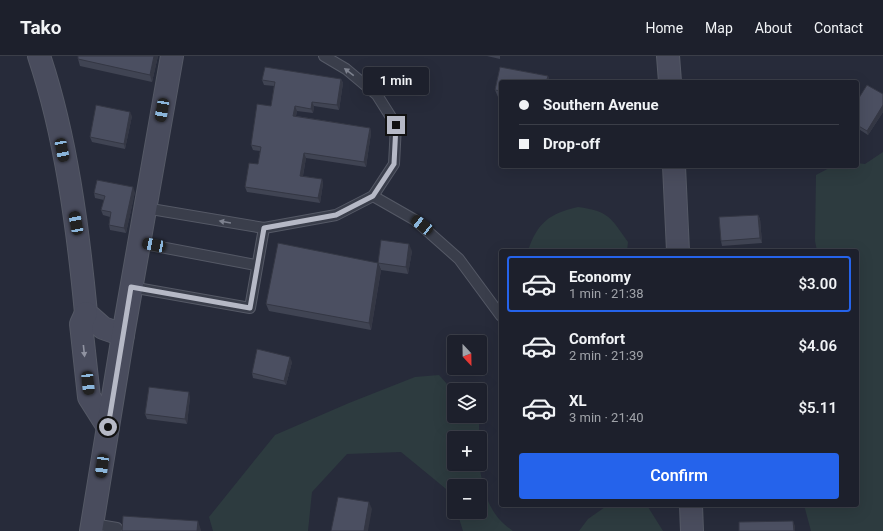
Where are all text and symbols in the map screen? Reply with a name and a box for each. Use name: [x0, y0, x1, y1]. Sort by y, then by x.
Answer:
text: Tako: [20, 16, 61, 39]
text: Home: [645, 20, 683, 36]
text: Map: [705, 20, 733, 36]
text: About: [755, 20, 792, 36]
text: Contact: [814, 20, 863, 36]
callout: 1 min: [363, 67, 429, 95]
one-way arrow: [343, 68, 354, 76]
text: 1 min: [380, 73, 412, 88]
text: Southern Avenue: [543, 96, 659, 114]
car: [154, 97, 170, 123]
route end: [387, 116, 405, 134]
text: Drop-off: [543, 135, 600, 153]
car: [54, 137, 70, 163]
car: [68, 210, 84, 236]
car: [409, 213, 435, 237]
one-way arrow: [219, 219, 231, 225]
car: [141, 237, 167, 253]
icon: car: [521, 266, 557, 302]
text: Economy: [569, 268, 631, 286]
text: $3.00: [798, 275, 837, 293]
text: 1 min · 21:38: [569, 286, 644, 301]
icon: car: [521, 328, 557, 364]
text: Comfort: [569, 330, 625, 348]
north arrow: [447, 335, 487, 375]
map controls: [447, 335, 487, 519]
text: $4.06: [798, 337, 837, 355]
one-way arrow: [81, 345, 88, 357]
text: 2 min · 21:39: [569, 348, 644, 363]
car: [81, 370, 95, 396]
button: layers: [447, 383, 487, 423]
icon: car: [521, 390, 557, 426]
text: XL: [569, 392, 587, 410]
text: $5.11: [798, 399, 837, 417]
text: 3 min · 21:40: [569, 410, 644, 425]
route start: [99, 418, 117, 436]
button: +: [447, 431, 487, 471]
car: [94, 453, 110, 479]
button: Confirm: [519, 453, 839, 499]
button: −: [447, 479, 487, 519]

